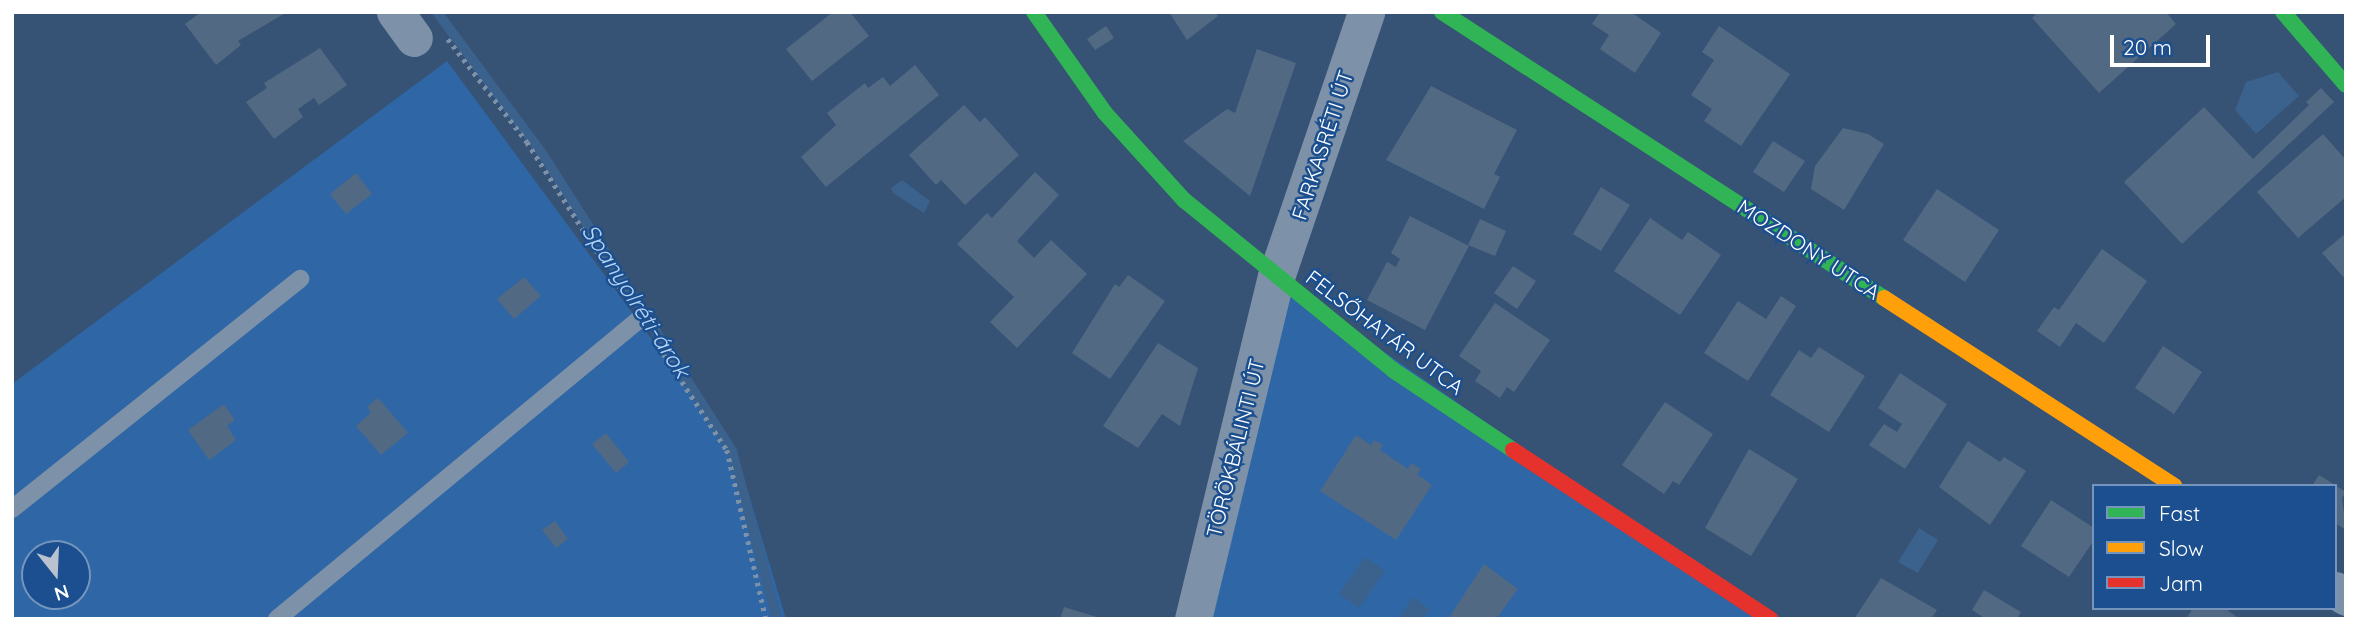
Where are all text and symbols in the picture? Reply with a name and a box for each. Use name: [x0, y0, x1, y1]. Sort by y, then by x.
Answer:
scale bar: [2113, 21, 2213, 65]
text: 20 m: [2123, 34, 2172, 60]
street label: FARKASRÉTI ÚT: [1286, 67, 1358, 223]
street label: MOZDONY UTCA: [1733, 193, 1885, 305]
water label: Spanyolréti-árok: [576, 219, 696, 383]
street label: FELSŐHATÁR UTCA: [1301, 264, 1469, 400]
street label: TÖRÖKBÁLINTI ÚT: [1201, 356, 1269, 540]
legend: [2092, 484, 2337, 610]
text: Fast: [2159, 500, 2200, 526]
text: Slow: [2159, 535, 2204, 561]
north arrow: [21, 540, 91, 610]
text: Jam: [2159, 570, 2203, 596]
text: N: [52, 579, 72, 607]

